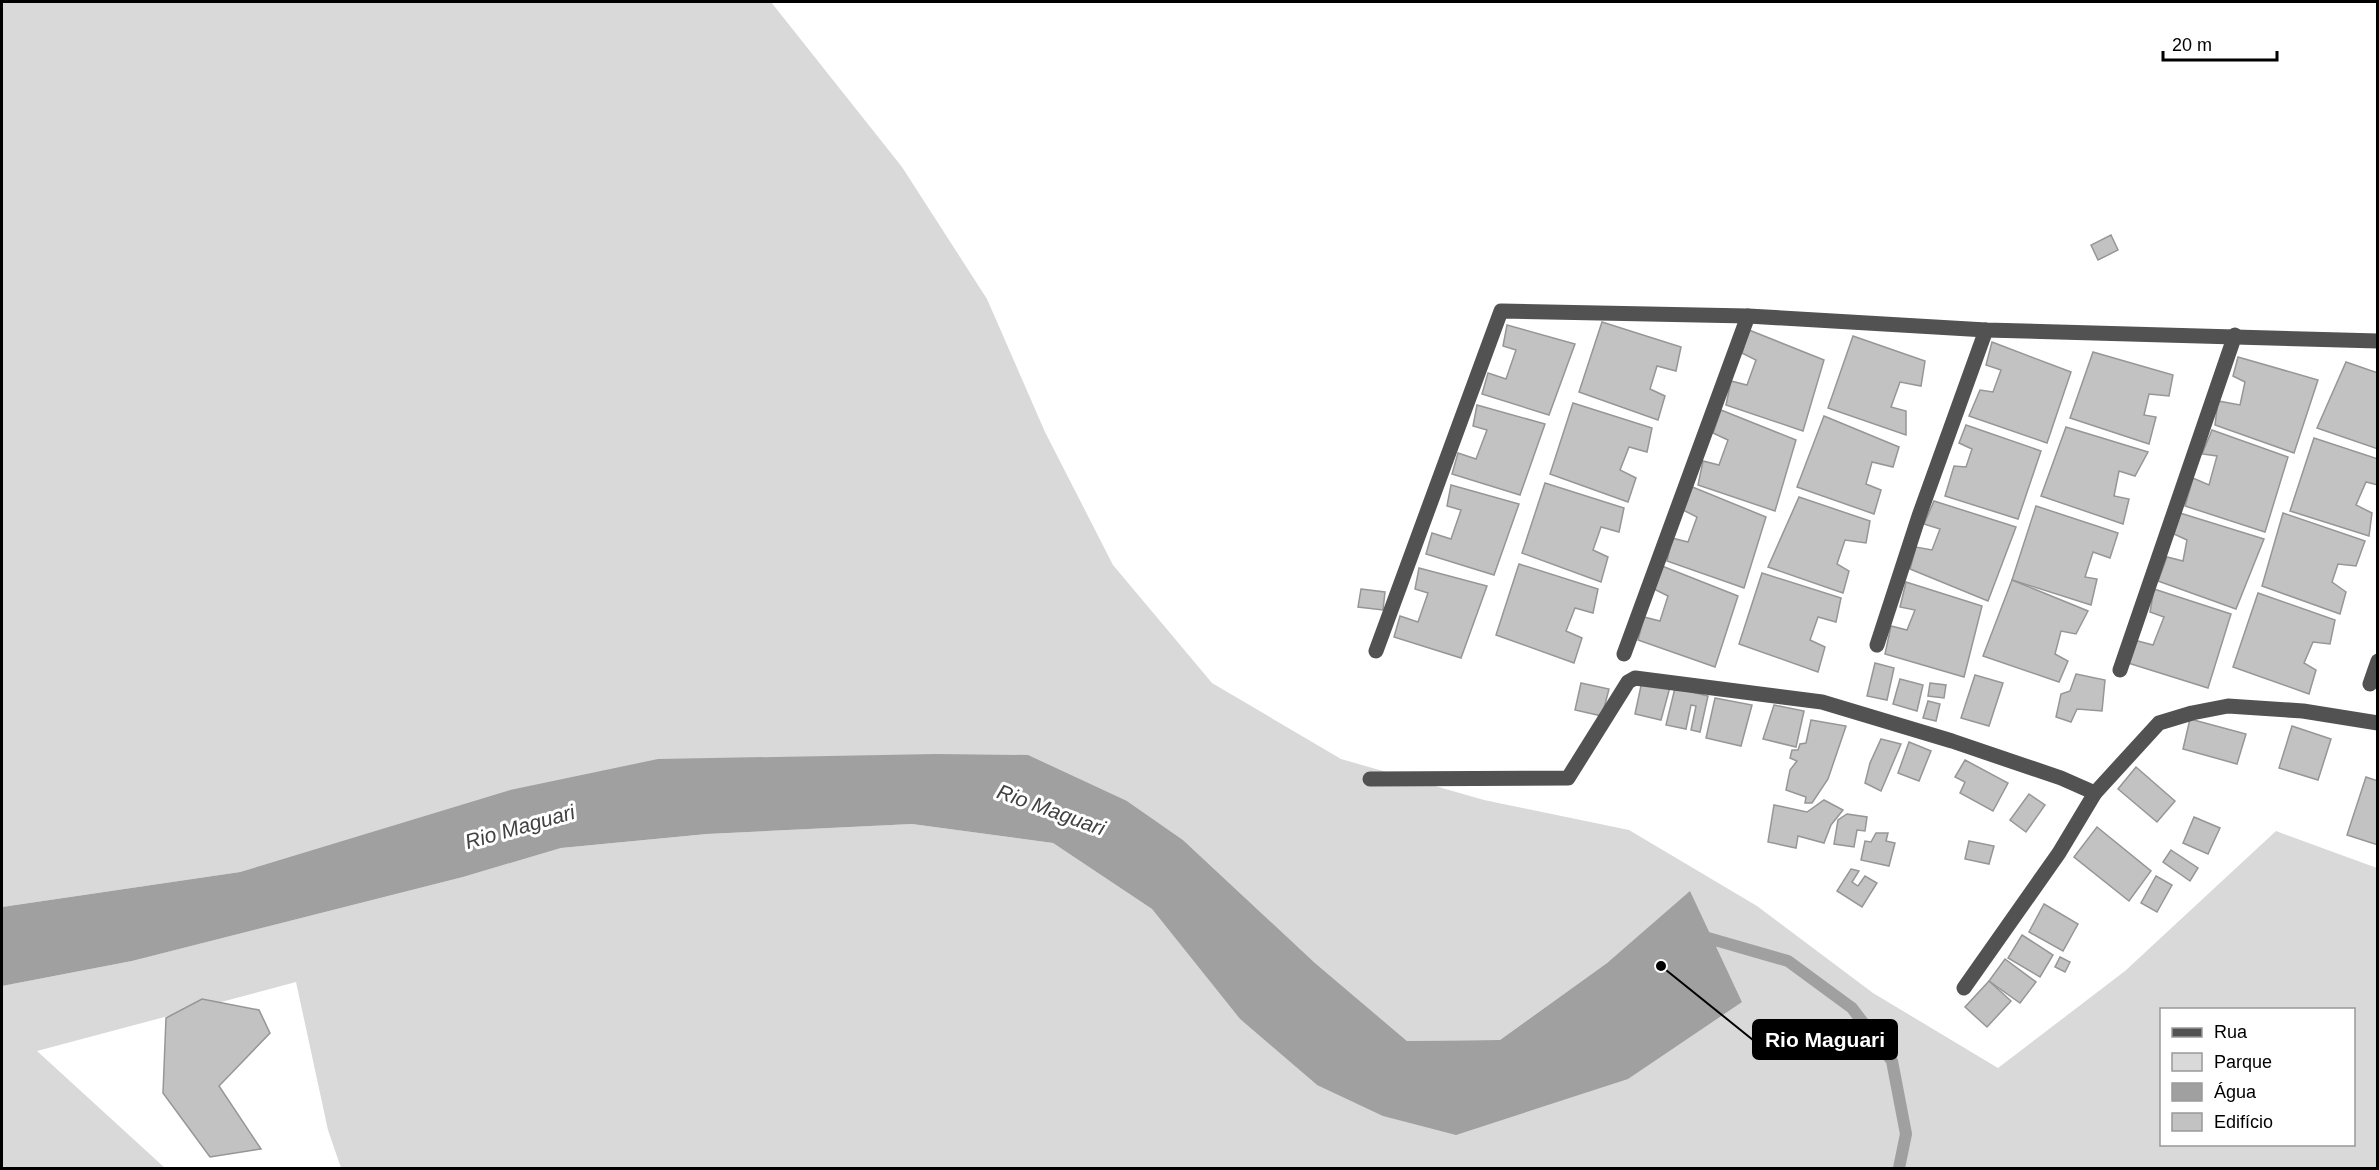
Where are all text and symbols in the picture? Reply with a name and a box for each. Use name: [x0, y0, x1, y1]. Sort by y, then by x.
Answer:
scale bar: [2163, 24, 2277, 62]
text: 20 m: [2172, 35, 2212, 55]
water label: Rio Maguari: [994, 779, 1110, 840]
water label: Rio Maguari: [462, 799, 579, 853]
legend: [2160, 1008, 2355, 1146]
callout: Rio Maguari: [1753, 1020, 1897, 1059]
text: Rua: [2214, 1022, 2248, 1042]
text: Rio Maguari: [1765, 1028, 1885, 1051]
text: Parque: [2214, 1052, 2272, 1072]
text: Água: [2214, 1082, 2257, 1102]
text: Edifício: [2214, 1112, 2273, 1132]

